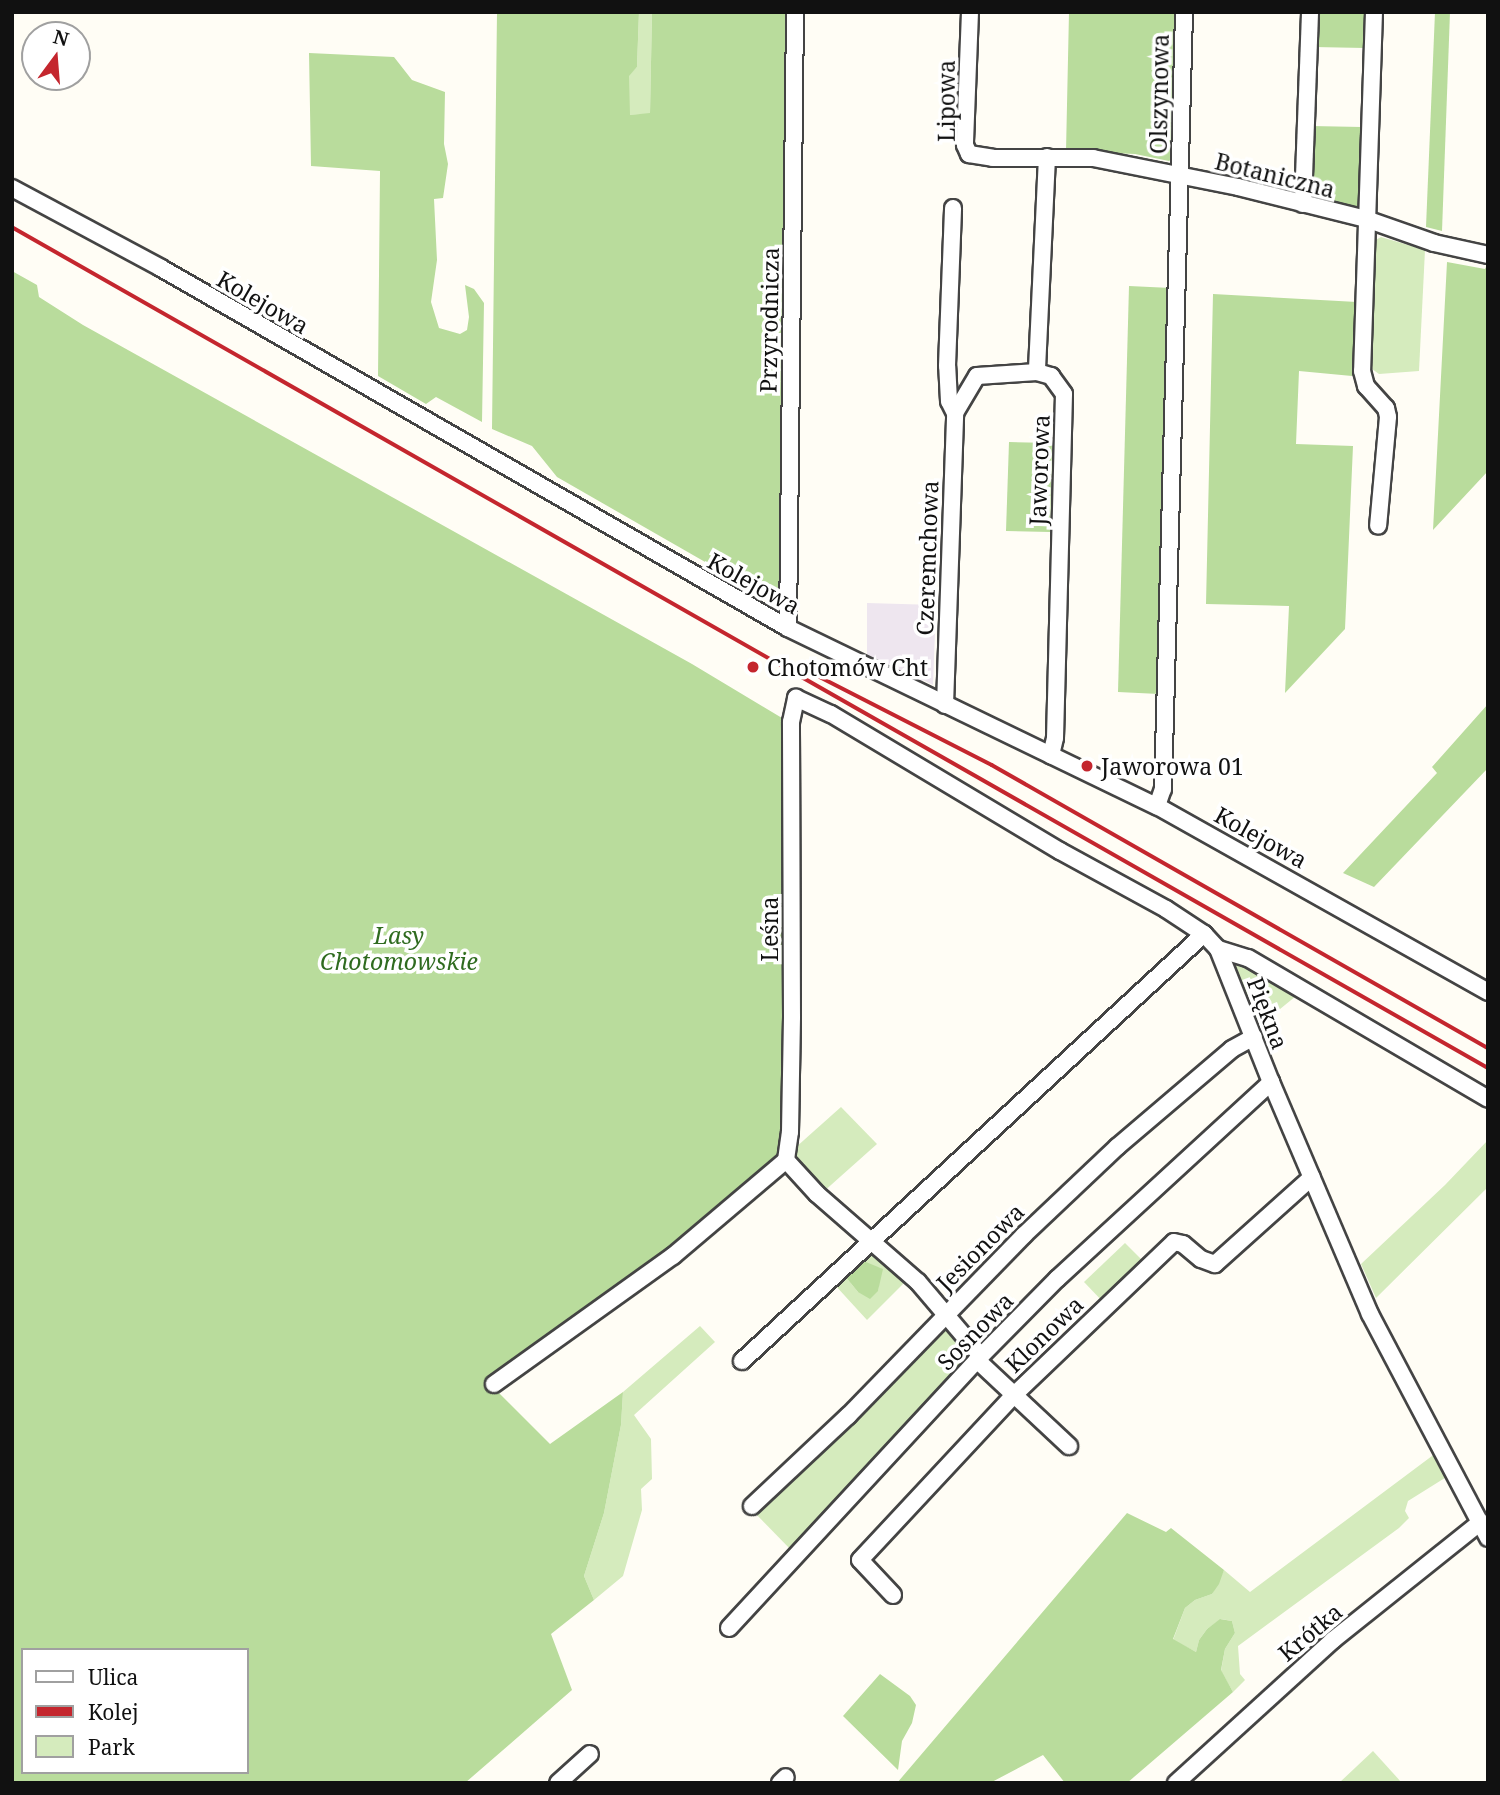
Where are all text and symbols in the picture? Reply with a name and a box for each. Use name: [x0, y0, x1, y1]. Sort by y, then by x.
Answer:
north arrow: [21, 21, 91, 91]
text: N: [50, 23, 72, 52]
street label: Olszynowa: [1144, 34, 1174, 154]
street label: Lipowa: [932, 60, 960, 142]
street label: Botaniczna: [1212, 147, 1338, 203]
street label: Przyrodnicza: [754, 247, 784, 393]
street label: Kolejowa: [212, 265, 314, 339]
street label: Jaworowa: [1023, 414, 1055, 526]
street label: Czeremchowa: [911, 480, 943, 636]
street label: Kolejowa: [703, 546, 805, 620]
place label: Chotomów Cht: [767, 653, 928, 681]
marker: Chotomów Cht: [745, 659, 761, 675]
place label: Jaworowa 01: [1101, 752, 1244, 780]
marker: Jaworowa 01: [1079, 758, 1095, 774]
street label: Kolejowa: [1210, 800, 1312, 874]
street label: Leśna: [755, 897, 783, 961]
park label: Lasy Chotomowskie: [320, 921, 478, 975]
street label: Piękna: [1242, 973, 1294, 1053]
street label: Jesionowa: [931, 1198, 1029, 1296]
street label: Sosnowa: [931, 1287, 1019, 1375]
street label: Klonowa: [999, 1290, 1089, 1378]
street label: Krótka: [1273, 1597, 1347, 1667]
legend: [21, 1648, 248, 1774]
text: Ulica: [88, 1663, 138, 1691]
text: Kolej: [88, 1698, 138, 1726]
text: Park: [88, 1733, 135, 1761]

